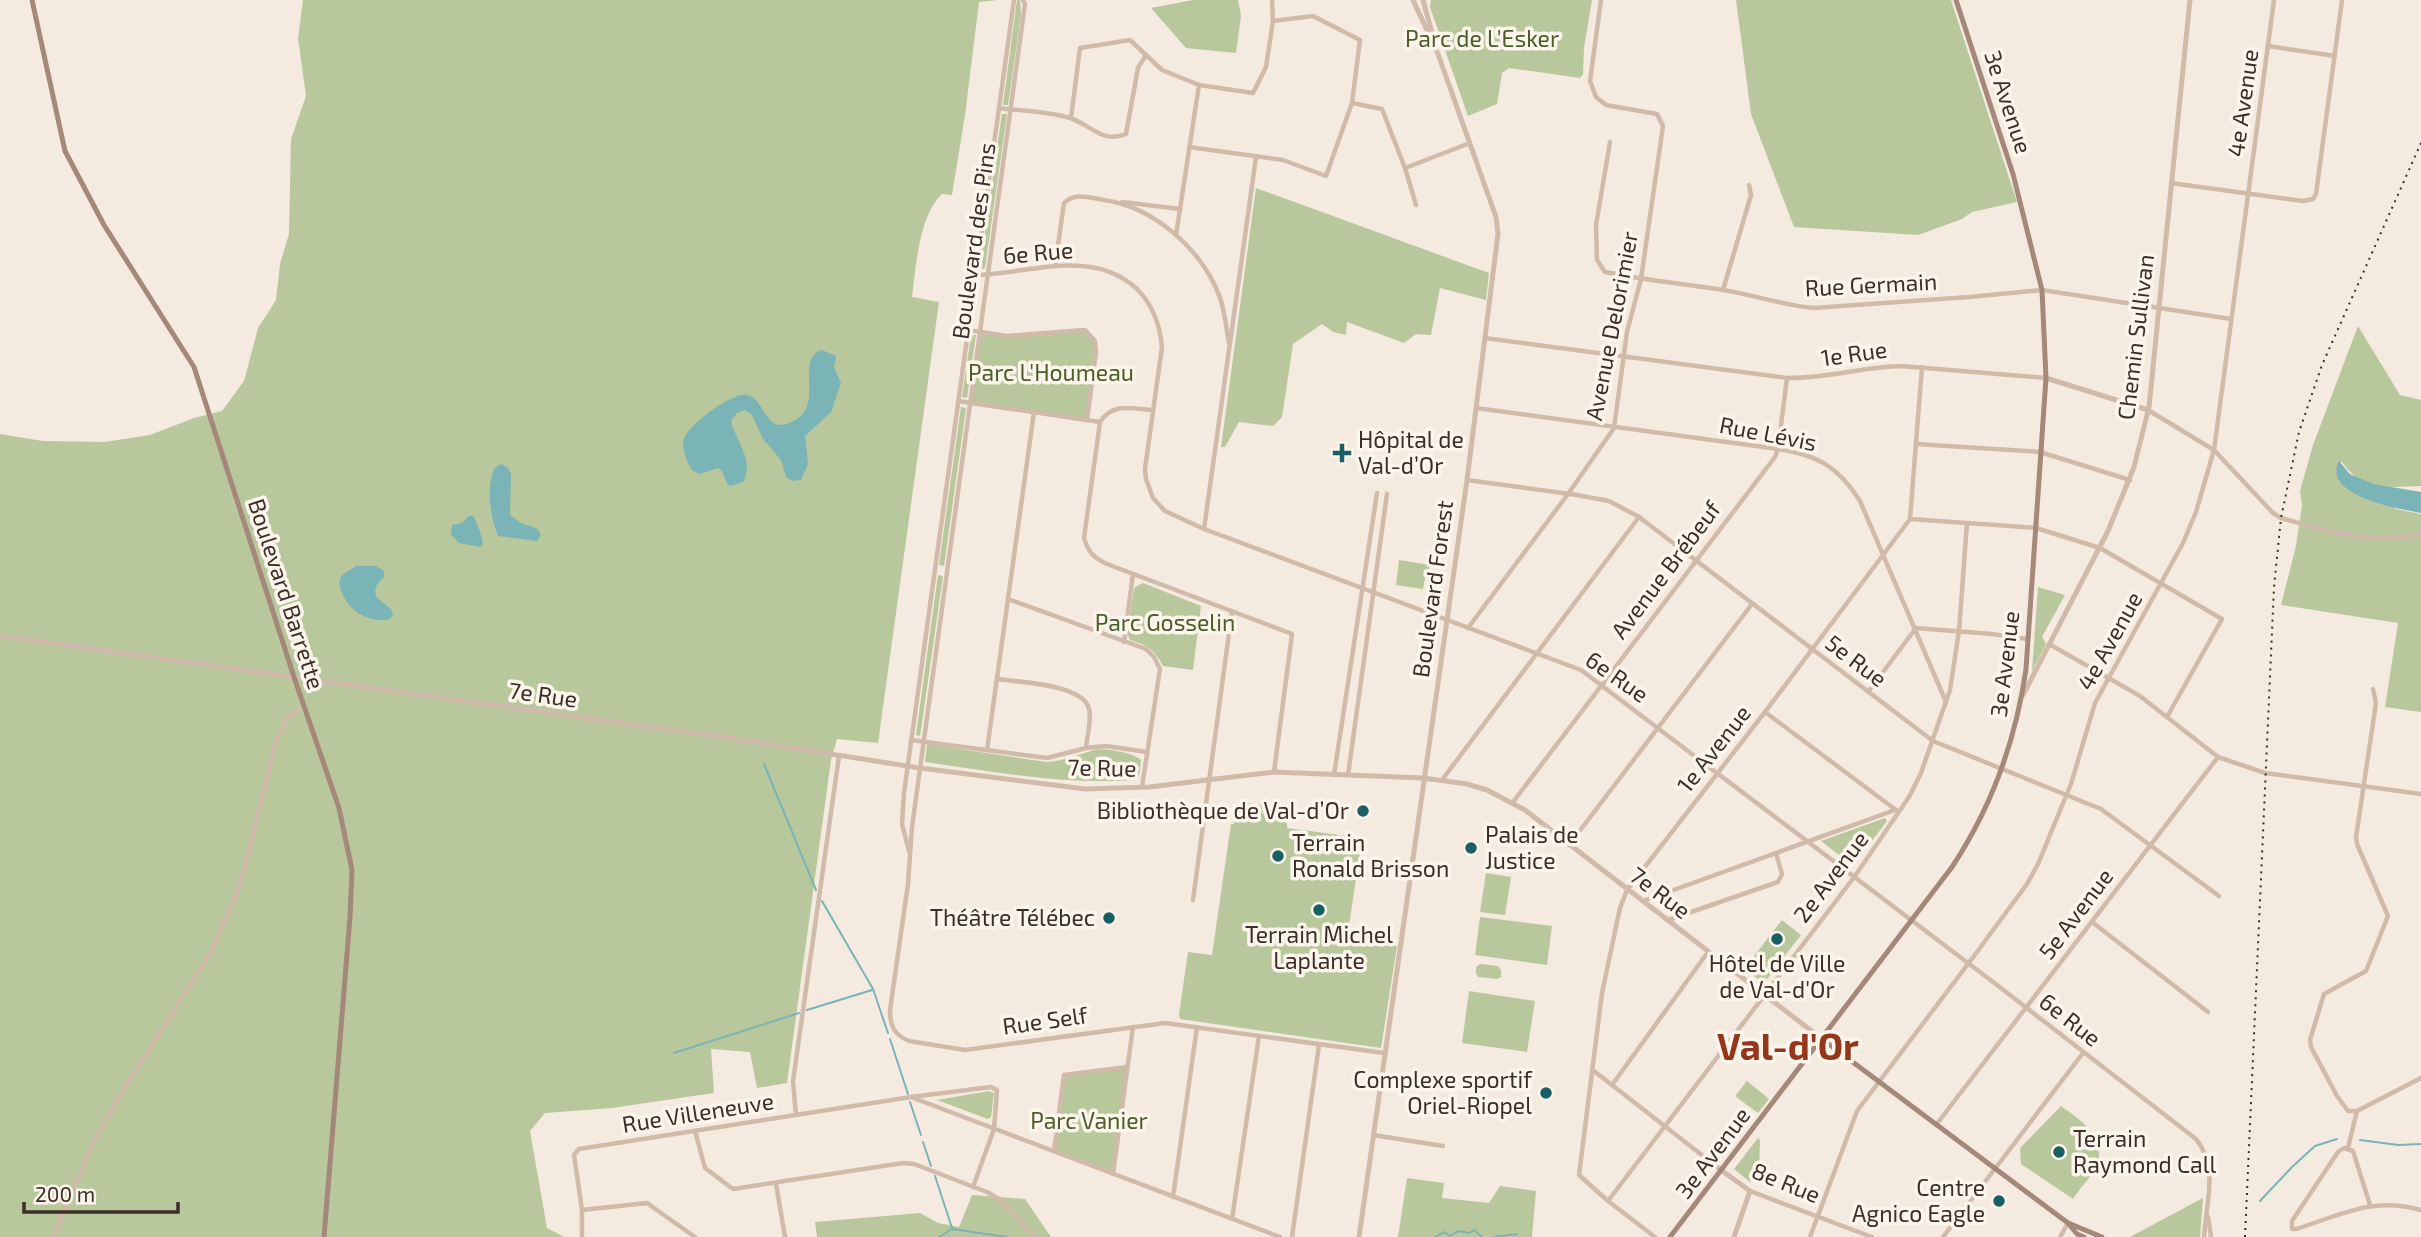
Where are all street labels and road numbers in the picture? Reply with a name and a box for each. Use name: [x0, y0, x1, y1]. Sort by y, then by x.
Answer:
street label: 3e Avenue: [1979, 47, 2039, 157]
street label: 4e Avenue: [2221, 47, 2263, 158]
street label: Boulevard des Pins: [945, 141, 1001, 341]
street label: Avenue Delorimier: [1579, 229, 1643, 423]
street label: 6e Rue: [1002, 235, 1074, 269]
street label: Chemin Sullivan: [2111, 252, 2159, 421]
street label: Rue Germain: [1804, 267, 1938, 301]
street label: 1e Rue: [1819, 335, 1889, 371]
street label: Rue Lévis: [1717, 410, 1819, 456]
street label: Avenue Brébeuf: [1604, 494, 1727, 644]
street label: Boulevard Barrette: [243, 495, 331, 693]
street label: Boulevard Forest: [1406, 498, 1458, 679]
street label: 4e Avenue: [2071, 586, 2148, 695]
street label: 3e Avenue: [1984, 609, 2024, 719]
street label: 5e Rue: [1820, 628, 1893, 692]
street label: 6e Rue: [1581, 645, 1654, 708]
street label: 7e Rue: [507, 675, 579, 713]
street label: 1e Avenue: [1670, 699, 1756, 798]
street label: 7e Rue: [1067, 752, 1137, 782]
street label: 2e Avenue: [1787, 825, 1874, 928]
street label: 7e Rue: [1625, 860, 1697, 924]
street label: 5e Avenue: [2032, 863, 2118, 964]
street label: 6e Rue: [2034, 987, 2107, 1052]
street label: Rue Self: [1001, 1000, 1090, 1040]
street label: Rue Villeneuve: [620, 1086, 776, 1138]
street label: 3e Avenue: [1669, 1101, 1756, 1203]
street label: 8e Rue: [1748, 1156, 1825, 1208]

